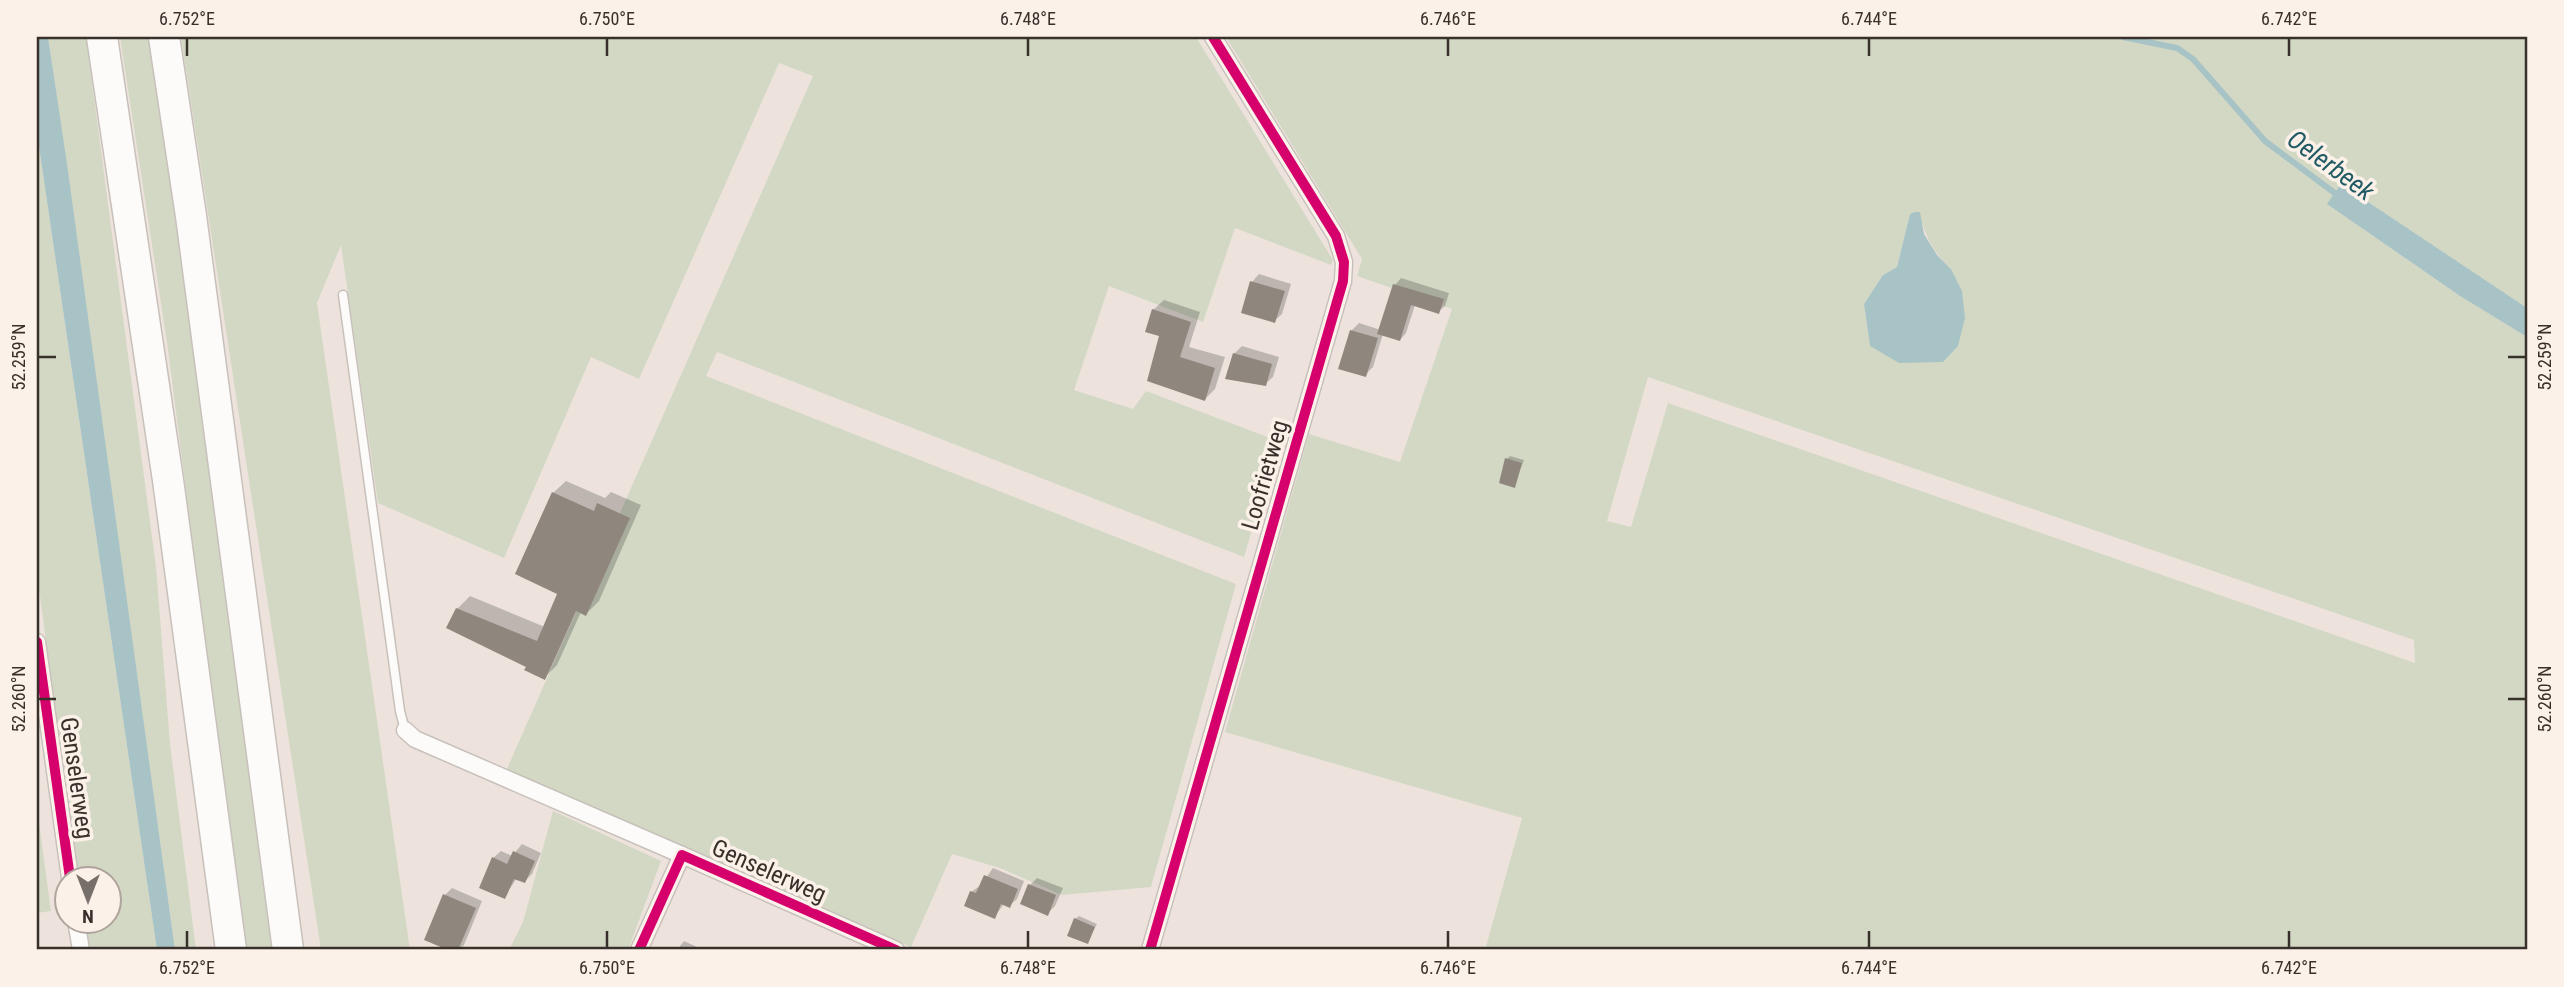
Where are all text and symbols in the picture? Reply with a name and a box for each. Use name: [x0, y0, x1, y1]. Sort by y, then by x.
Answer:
text: 6.752°E: [159, 8, 215, 29]
text: 6.750°E: [579, 8, 635, 29]
text: 6.748°E: [1000, 8, 1056, 29]
text: 6.746°E: [1420, 8, 1476, 29]
text: 6.744°E: [1841, 8, 1897, 29]
text: 6.742°E: [2261, 8, 2317, 29]
water label: Oelerbeek: [2282, 124, 2381, 207]
text: 52.259°N: [8, 323, 29, 391]
text: 52.259°N: [2534, 323, 2555, 391]
street label: Loofrietweg: [1236, 417, 1294, 533]
text: 52.260°N: [8, 665, 29, 733]
text: 52.260°N: [2534, 665, 2555, 733]
street label: Genselerweg: [55, 716, 99, 840]
street label: Genselerweg: [707, 833, 831, 909]
north arrow: [52, 864, 122, 934]
text: N: [82, 905, 94, 928]
text: 6.752°E: [159, 957, 215, 978]
text: 6.750°E: [579, 957, 635, 978]
text: 6.748°E: [1000, 957, 1056, 978]
text: 6.746°E: [1420, 957, 1476, 978]
text: 6.744°E: [1841, 957, 1897, 978]
text: 6.742°E: [2261, 957, 2317, 978]

